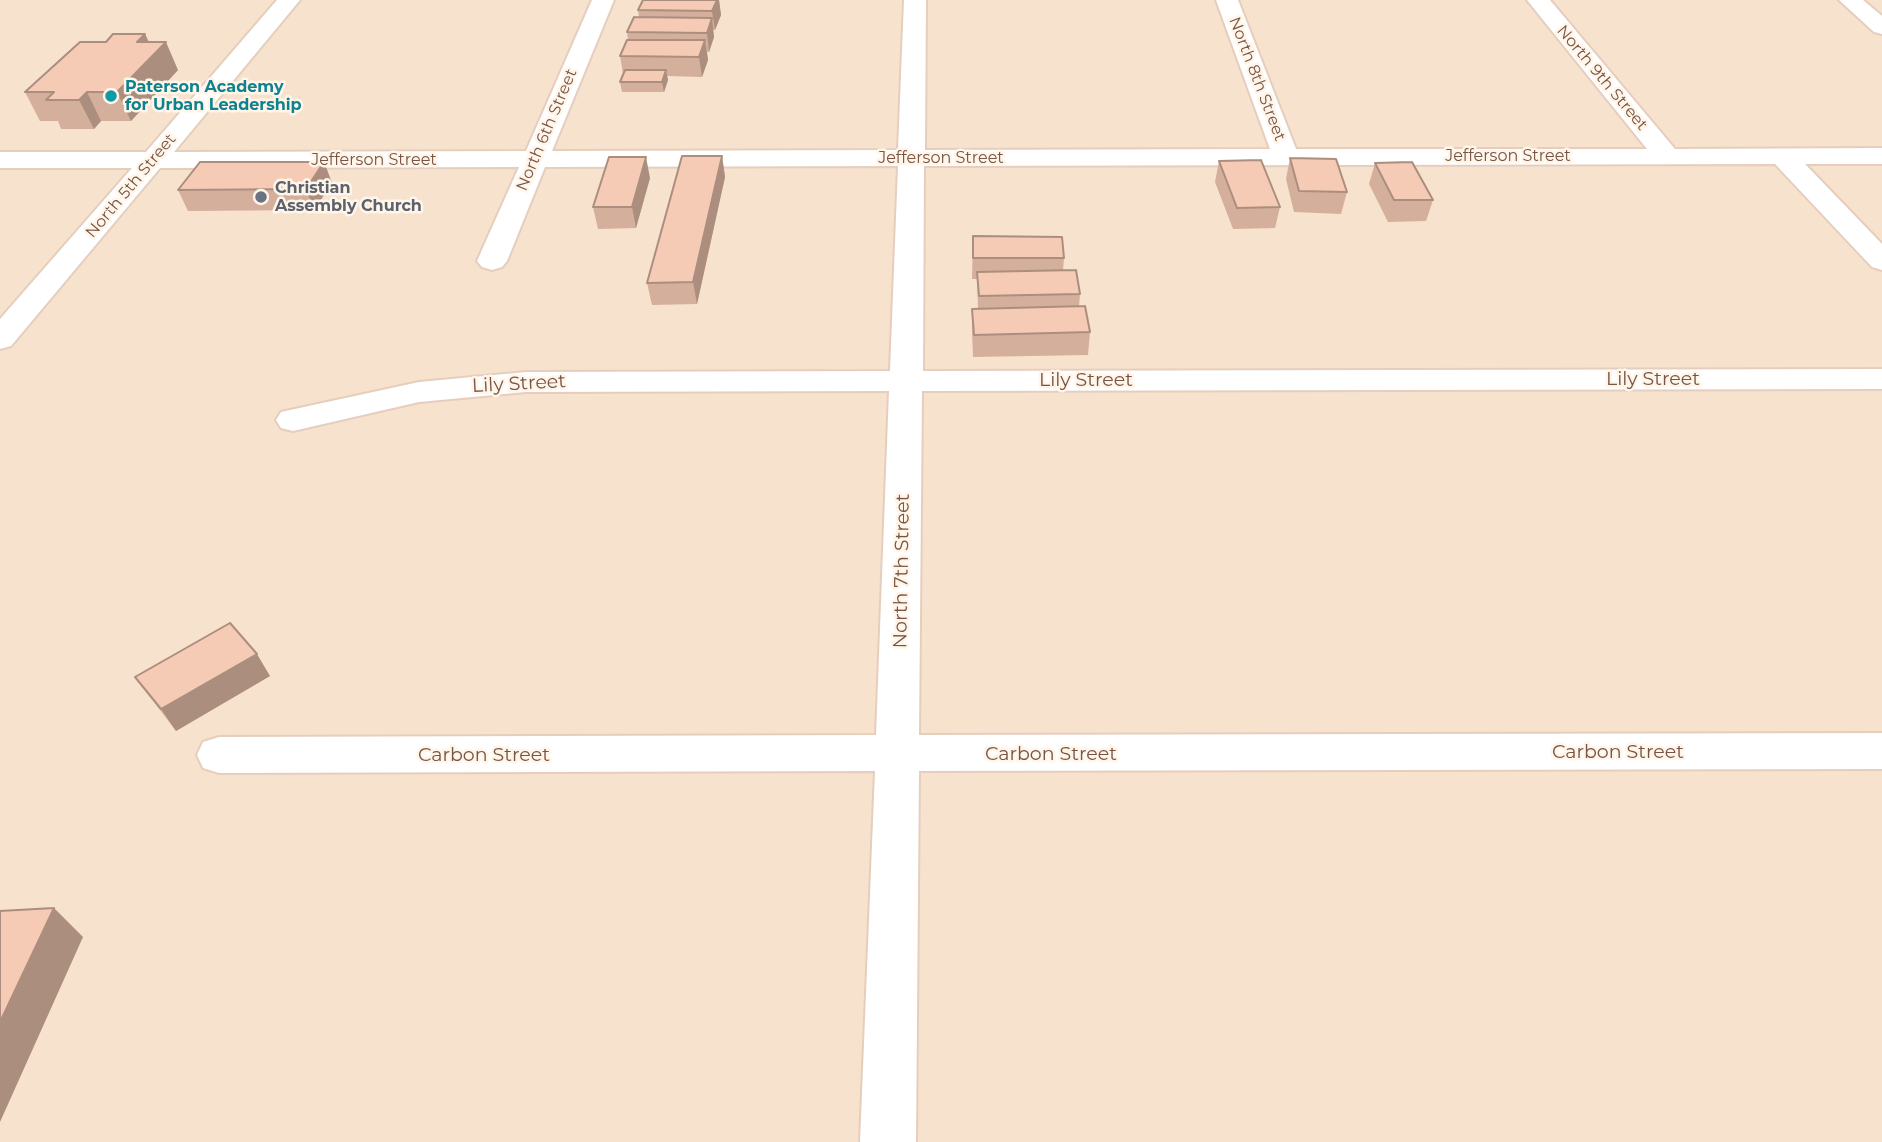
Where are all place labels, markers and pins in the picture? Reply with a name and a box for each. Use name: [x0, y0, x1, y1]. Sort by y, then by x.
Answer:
place label: Paterson Academy for Urban Leadership: [125, 77, 302, 115]
marker: Paterson Academy for Urban Leadership: [103, 88, 119, 104]
place label: Christian Assembly Church: [275, 178, 422, 216]
marker: Christian Assembly Church: [253, 189, 269, 205]

